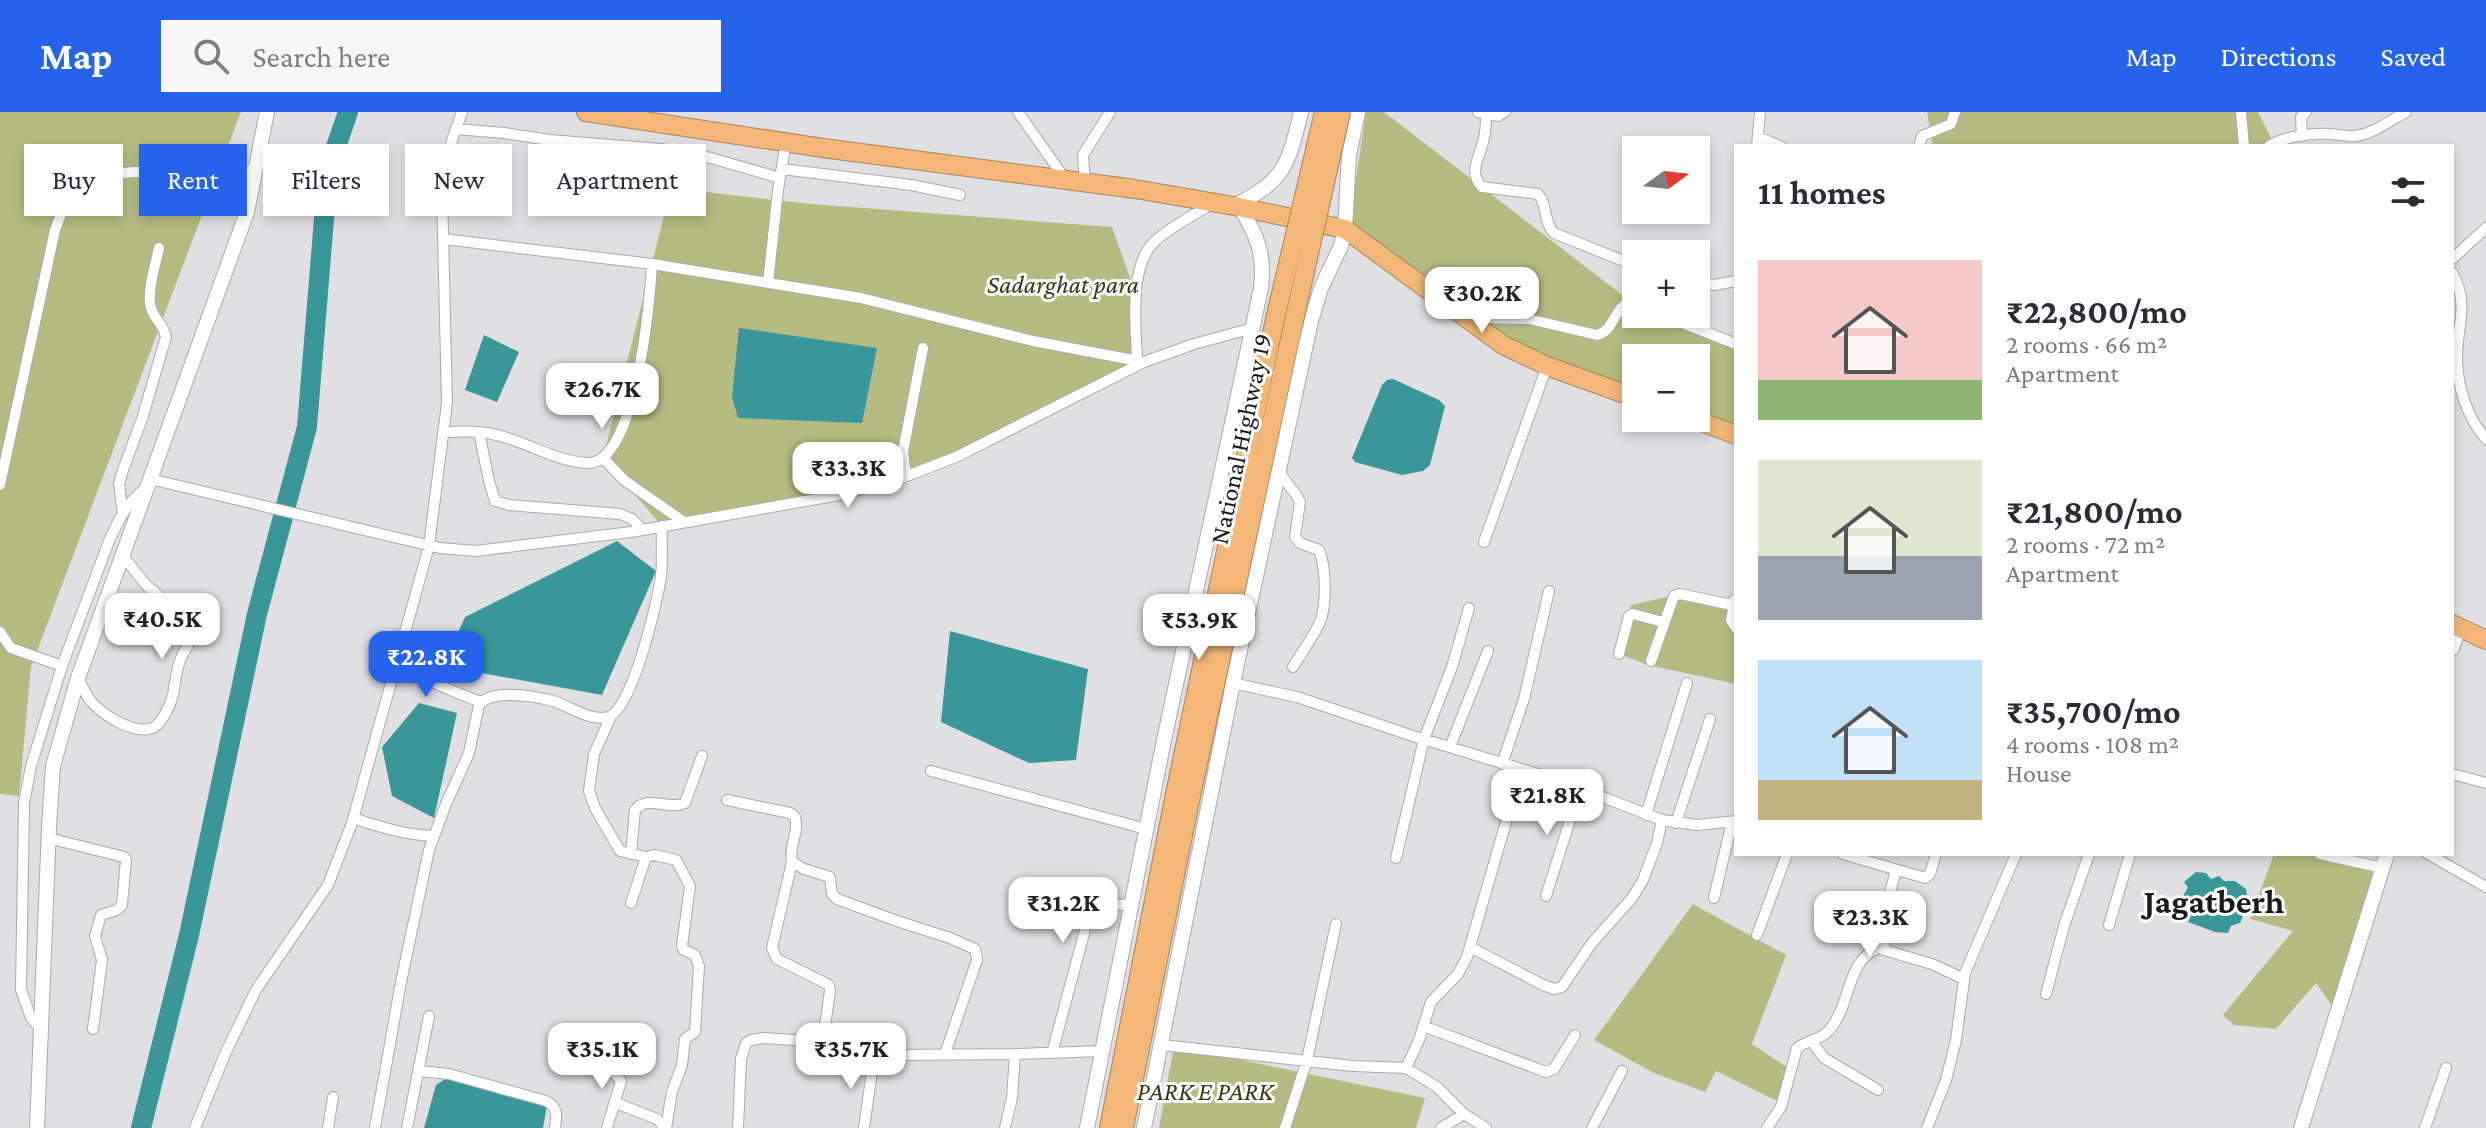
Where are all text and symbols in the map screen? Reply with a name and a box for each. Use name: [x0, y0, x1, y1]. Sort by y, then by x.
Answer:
search box: [161, 20, 721, 92]
icon: search: [189, 34, 233, 78]
text: Map: [40, 35, 113, 77]
text: Search here: [253, 40, 390, 73]
text: Map: [2126, 41, 2177, 72]
text: Directions: [2221, 41, 2336, 72]
text: Saved: [2380, 41, 2446, 72]
north arrow: [1622, 136, 1710, 224]
map controls: [1622, 136, 1710, 432]
chip: Buy: [24, 144, 123, 216]
chip: Rent: [139, 144, 247, 216]
chip: Filters: [263, 144, 389, 216]
chip: New: [405, 144, 512, 216]
chip: Apartment: [528, 144, 706, 216]
icon: filters: [2386, 170, 2430, 214]
text: 11 homes: [1758, 174, 1886, 211]
button: +: [1622, 240, 1710, 328]
pin: ₹30.2K: [1417, 267, 1547, 335]
park label: Sadarghat para: [987, 270, 1139, 299]
text: ₹30.2K: [1443, 278, 1521, 307]
icon: home: [1822, 292, 1918, 388]
text: ₹22,800/mo: [2006, 293, 2187, 330]
text: 2 rooms · 66 m²: [2006, 330, 2167, 359]
street label: National Highway 19: [1204, 331, 1278, 547]
button: −: [1622, 344, 1710, 432]
text: Apartment: [2006, 359, 2119, 388]
pin: ₹26.7K: [537, 363, 667, 431]
text: ₹26.7K: [564, 374, 640, 403]
pin: ₹33.3K: [783, 442, 913, 510]
text: ₹33.3K: [810, 453, 886, 482]
icon: home: [1822, 492, 1918, 588]
text: ₹21,800/mo: [2006, 493, 2183, 530]
text: 2 rooms · 72 m²: [2006, 530, 2165, 559]
text: Apartment: [2006, 559, 2119, 588]
pin: ₹40.5K: [97, 593, 227, 661]
pin: ₹53.9K: [1134, 594, 1264, 662]
text: ₹40.5K: [123, 604, 201, 633]
text: ₹53.9K: [1161, 605, 1237, 634]
pin: ₹22.8K: [361, 631, 491, 699]
text: ₹22.8K: [387, 642, 465, 671]
icon: home: [1822, 692, 1918, 788]
text: ₹35,700/mo: [2006, 693, 2181, 730]
text: 4 rooms · 108 m²: [2006, 730, 2179, 759]
text: House: [2006, 759, 2071, 788]
pin: ₹21.8K: [1482, 769, 1612, 837]
text: ₹21.8K: [1509, 780, 1585, 809]
pin: ₹31.2K: [998, 877, 1128, 945]
district label: Jagatberh: [2141, 883, 2285, 920]
text: ₹31.2K: [1027, 888, 1099, 917]
pin: ₹23.3K: [1805, 891, 1935, 959]
text: ₹23.3K: [1832, 902, 1908, 931]
pin: ₹35.1K: [537, 1023, 667, 1091]
pin: ₹35.7K: [786, 1023, 916, 1091]
text: ₹35.1K: [566, 1034, 638, 1063]
text: ₹35.7K: [814, 1034, 888, 1063]
park label: PARK E PARK: [1137, 1077, 1275, 1106]

